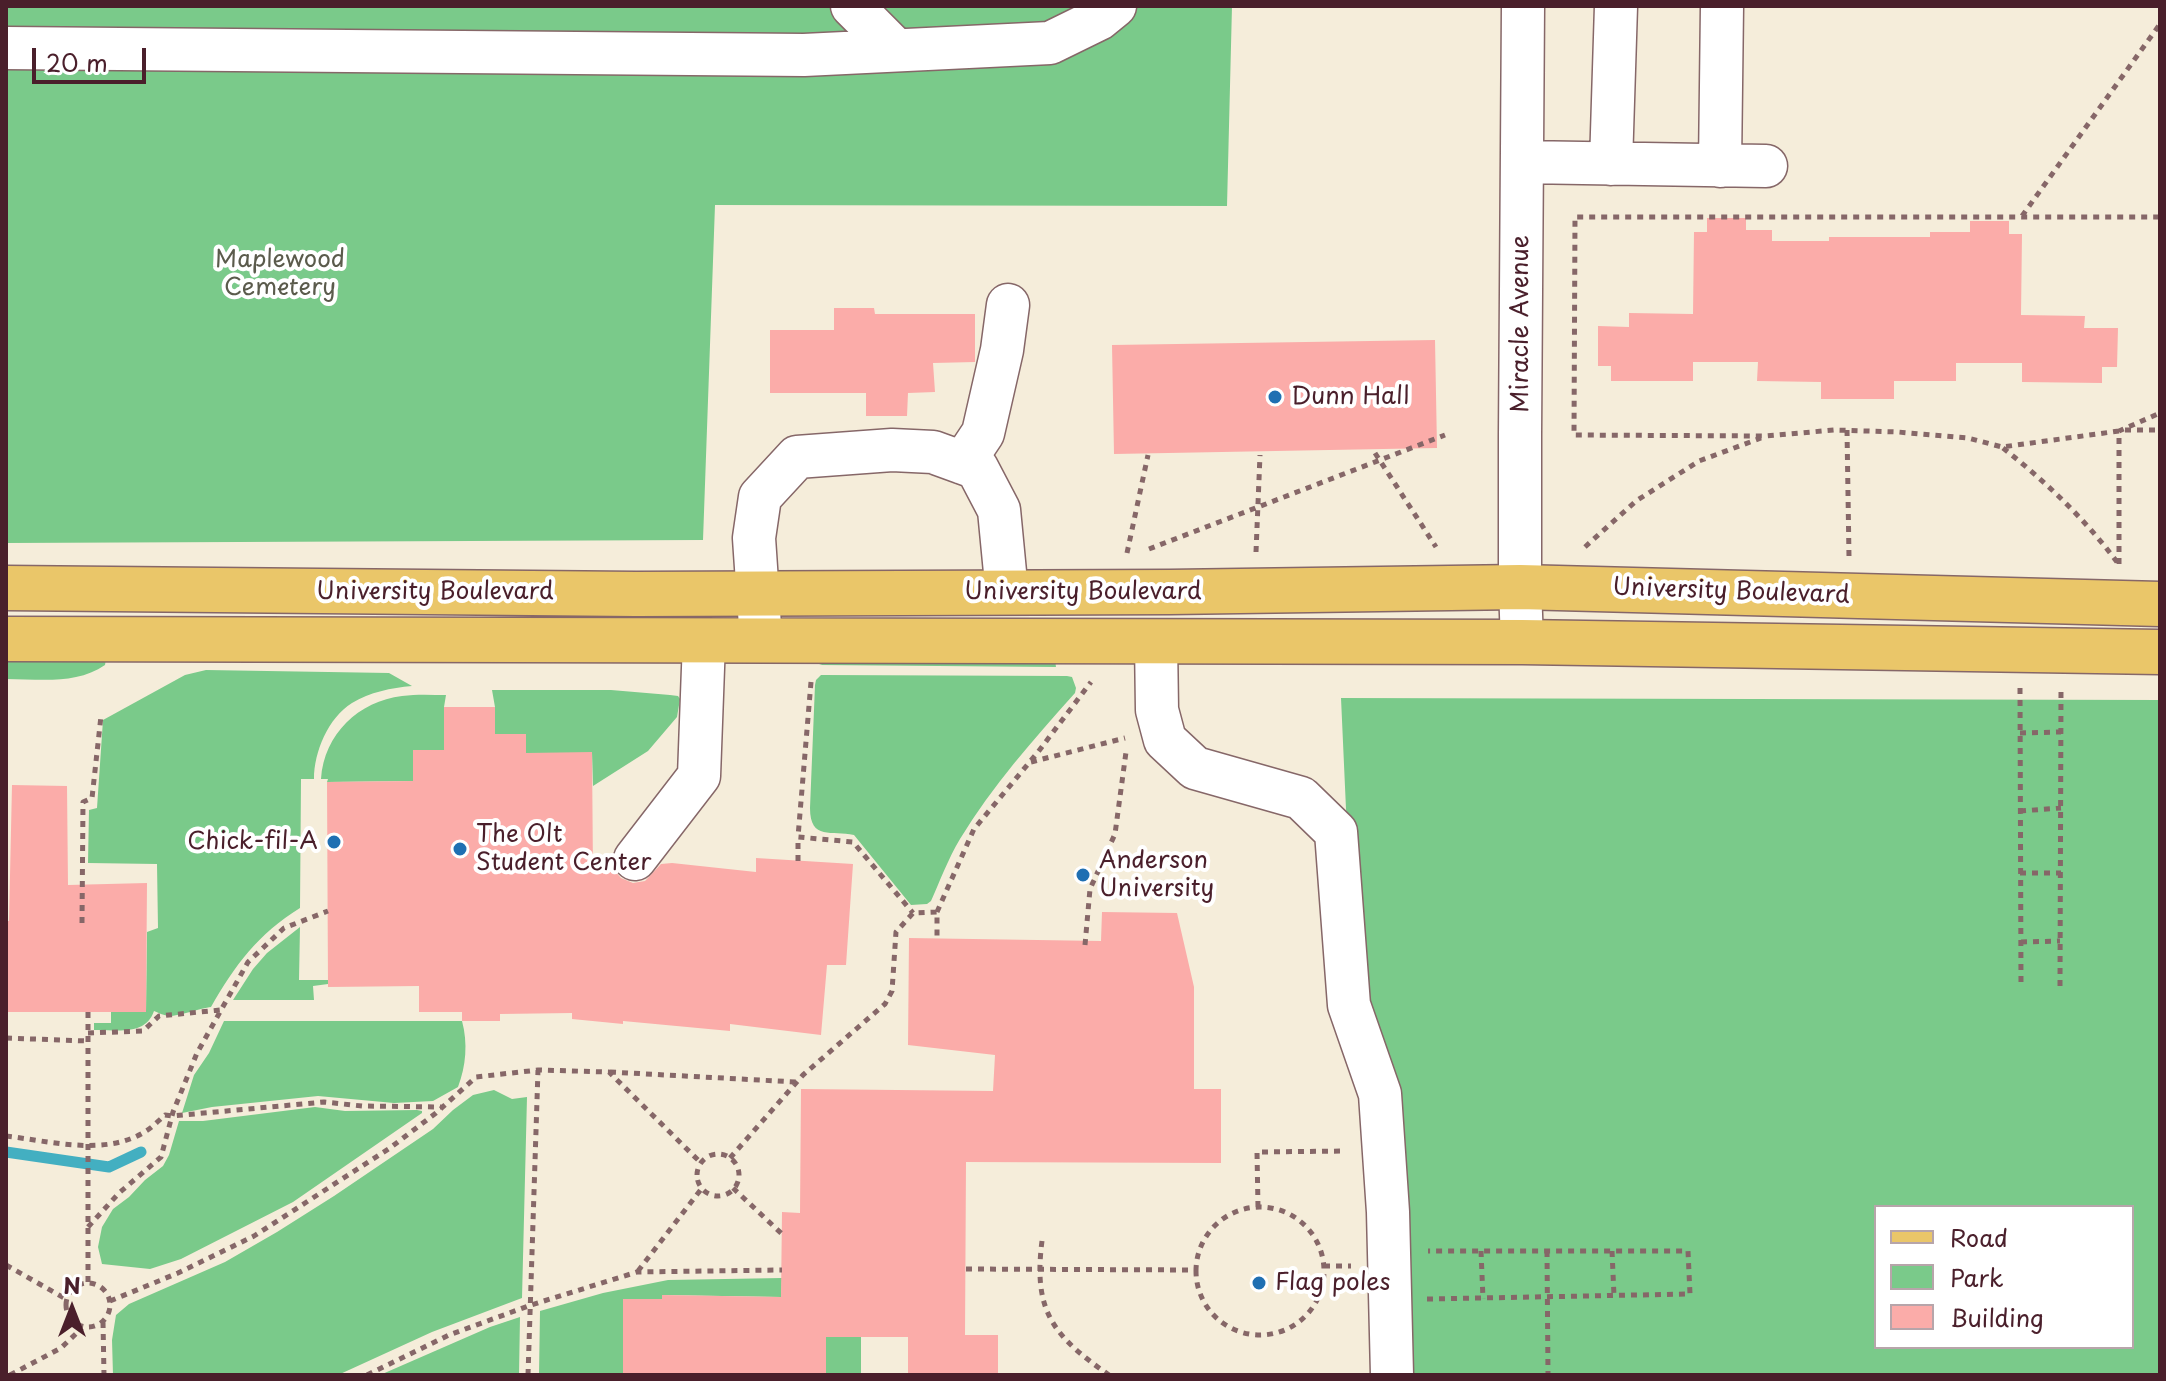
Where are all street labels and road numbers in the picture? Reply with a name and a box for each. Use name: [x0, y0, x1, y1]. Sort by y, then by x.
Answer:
street label: Miracle Avenue: [1507, 235, 1535, 413]
street label: University Boulevard: [1612, 573, 1850, 611]
street label: University Boulevard: [316, 578, 554, 606]
street label: University Boulevard: [964, 578, 1202, 606]

